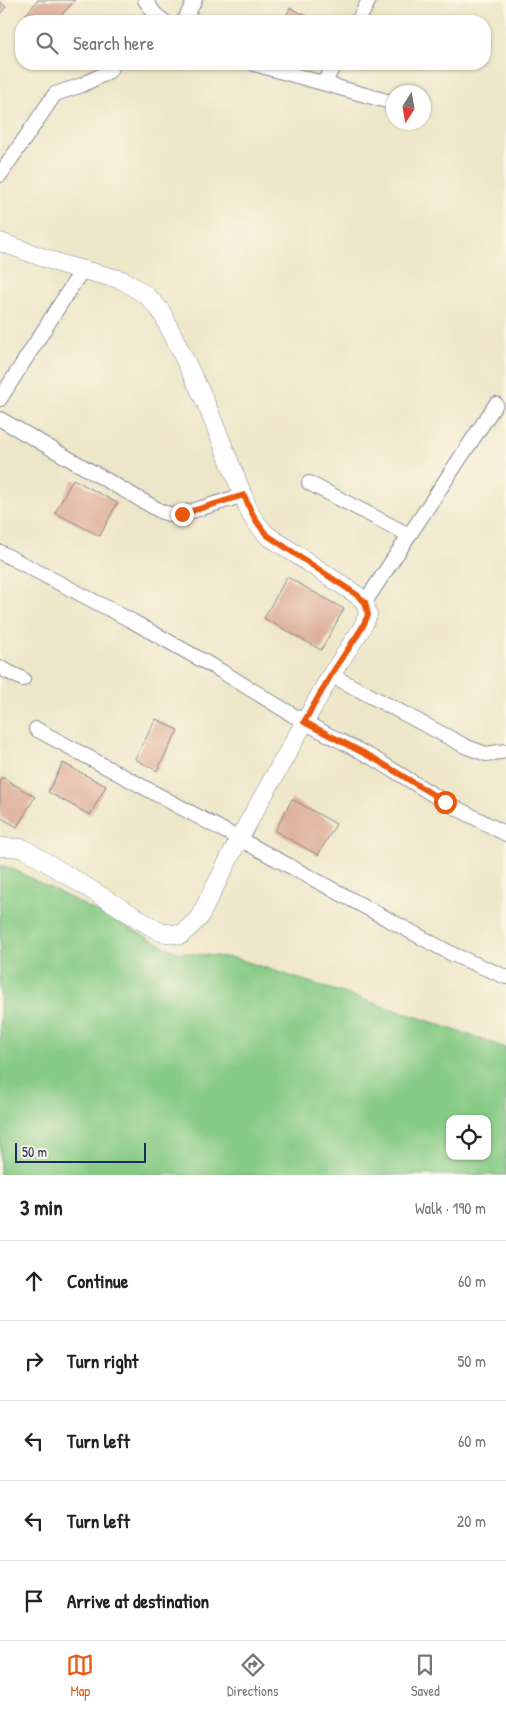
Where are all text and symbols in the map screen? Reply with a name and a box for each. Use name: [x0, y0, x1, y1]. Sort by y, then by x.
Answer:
search box: [15, 15, 491, 70]
icon: search: [33, 29, 61, 57]
text: Search here: [73, 30, 154, 56]
north arrow: [386, 85, 431, 130]
route end: [171, 503, 194, 526]
route start: [434, 791, 457, 814]
map controls: [446, 1115, 491, 1160]
button: locate: [446, 1115, 491, 1160]
scale bar: [15, 1140, 146, 1163]
text: 50 m: [22, 1142, 47, 1161]
text: 3 min: [20, 1193, 63, 1222]
text: Walk · 190 m: [415, 1197, 486, 1219]
icon: ahead: [20, 1267, 48, 1295]
text: Continue: [67, 1268, 128, 1294]
text: 60 m: [458, 1270, 486, 1292]
icon: right: [20, 1347, 48, 1375]
text: Turn right: [67, 1348, 138, 1374]
text: 50 m: [458, 1350, 486, 1372]
icon: left: [20, 1427, 48, 1455]
text: Turn left: [67, 1428, 130, 1454]
text: 60 m: [458, 1430, 486, 1452]
icon: left: [20, 1507, 48, 1535]
text: Turn left: [67, 1508, 130, 1534]
text: 20 m: [457, 1510, 486, 1532]
icon: arrive: [20, 1587, 48, 1615]
text: Arrive at destination: [67, 1588, 209, 1614]
tab: Map: [66, 1651, 94, 1700]
tab: Directions: [227, 1651, 278, 1700]
tab: Saved: [411, 1651, 440, 1700]

